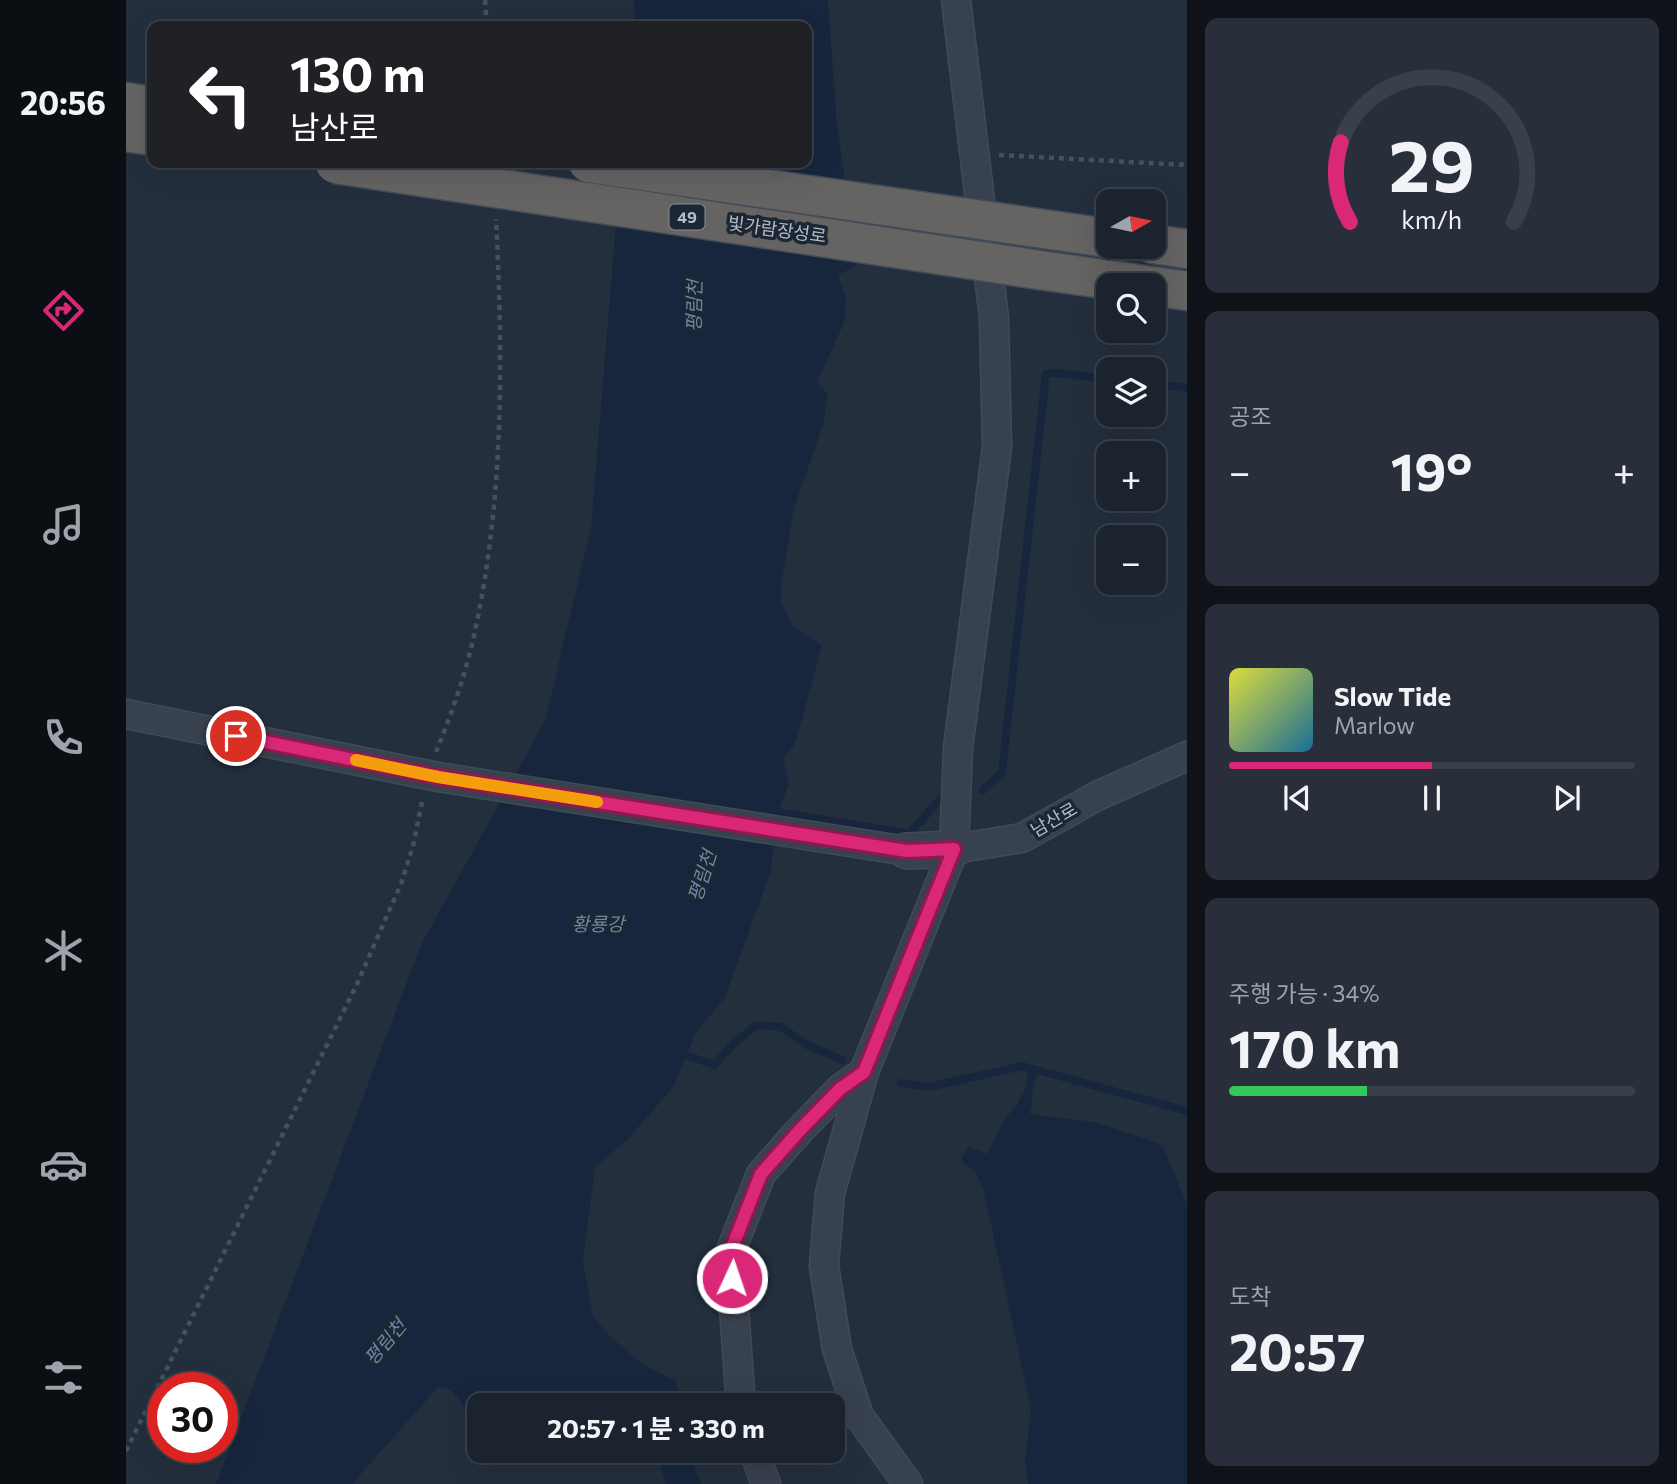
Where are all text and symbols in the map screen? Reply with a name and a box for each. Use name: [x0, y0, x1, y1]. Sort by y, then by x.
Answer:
text: 130 m: [290, 42, 425, 102]
icon: left: [175, 49, 266, 140]
text: 20:56: [20, 82, 106, 122]
text: 남산로: [290, 106, 378, 146]
text: 29: [1389, 118, 1475, 207]
north arrow: [1096, 189, 1166, 259]
map controls: [1096, 189, 1166, 595]
text: km/h: [1402, 203, 1462, 233]
road number: 49: [670, 204, 704, 230]
street label: 빛가람장성로: [726, 211, 828, 247]
button: search: [1096, 273, 1166, 343]
water label: 평림천: [682, 278, 705, 332]
icon: directions: [39, 286, 88, 335]
button: layers: [1096, 357, 1166, 427]
text: 공조: [1229, 402, 1271, 430]
text: 19°: [1391, 438, 1472, 502]
button: +: [1096, 441, 1166, 511]
text: −: [1229, 447, 1251, 494]
text: +: [1613, 447, 1635, 494]
icon: music: [39, 500, 88, 549]
button: −: [1096, 525, 1166, 595]
text: Slow Tide: [1334, 680, 1451, 711]
pin: [206, 706, 266, 766]
text: Marlow: [1334, 711, 1415, 739]
icon: phone: [39, 713, 88, 762]
icon: arrive: [217, 717, 255, 755]
icon: previous: [1278, 779, 1316, 817]
icon: pause: [1413, 779, 1451, 817]
icon: next: [1548, 779, 1586, 817]
street label: 남산로: [1026, 797, 1081, 841]
water label: 평림천: [682, 846, 721, 904]
water label: 황룡강: [572, 912, 627, 935]
icon: climate: [39, 926, 88, 975]
text: 주행 가능 · 34%: [1229, 979, 1379, 1007]
text: 170 km: [1229, 1015, 1401, 1079]
icon: car: [39, 1140, 88, 1189]
position arrow: [695, 1241, 769, 1315]
text: 도착: [1229, 1282, 1271, 1310]
water label: 평림천: [359, 1313, 411, 1369]
text: 20:57: [1229, 1318, 1365, 1382]
icon: filters: [39, 1353, 88, 1402]
speed limit sign: 30: [147, 1372, 238, 1463]
text: 20:57 · 1 분 · 330 m: [547, 1412, 765, 1443]

